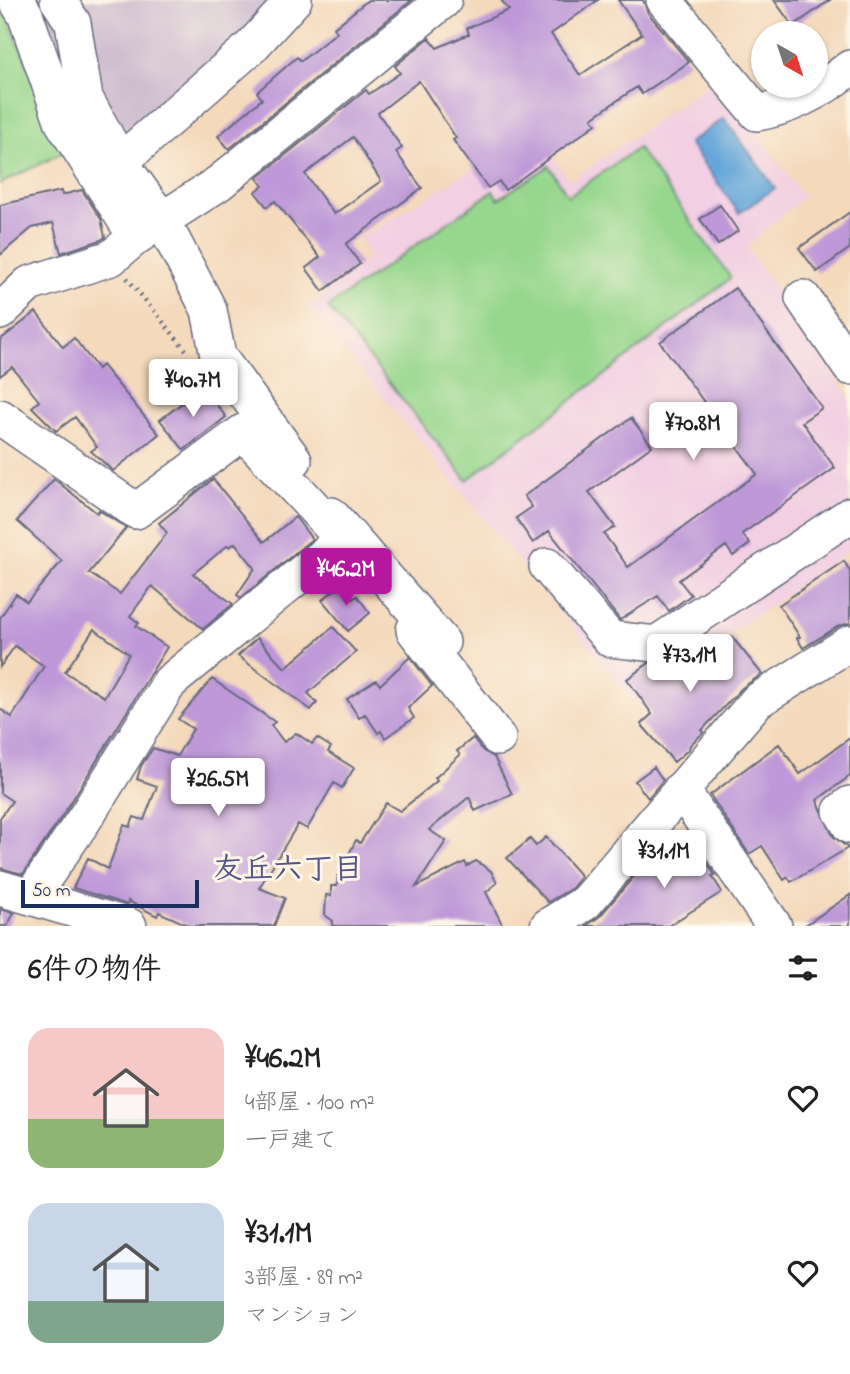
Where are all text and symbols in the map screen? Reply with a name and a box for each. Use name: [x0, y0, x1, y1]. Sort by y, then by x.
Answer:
north arrow: [751, 21, 828, 98]
map controls: [751, 21, 828, 98]
pin: ¥40.7M: [136, 360, 250, 419]
text: ¥40.7M: [165, 365, 221, 398]
pin: ¥70.8M: [636, 402, 750, 462]
text: ¥70.8M: [665, 408, 721, 441]
pin: ¥46.2M: [289, 548, 403, 608]
text: ¥46.2M: [317, 554, 375, 587]
pin: ¥73.1M: [633, 634, 747, 694]
text: ¥73.1M: [663, 640, 717, 673]
pin: ¥26.5M: [161, 758, 275, 818]
text: ¥26.5M: [187, 764, 249, 797]
pin: ¥31.1M: [607, 830, 721, 890]
text: ¥31.1M: [638, 836, 690, 869]
district label: 友丘六丁目: [213, 849, 363, 893]
scale bar: [21, 877, 200, 909]
text: 50 m: [32, 878, 71, 905]
text: 6件の物件: [28, 949, 161, 993]
icon: filters: [784, 949, 822, 987]
text: ¥46.2M: [245, 1038, 322, 1082]
icon: home: [84, 1056, 168, 1140]
icon: heart: [784, 1079, 822, 1117]
text: 4部屋 · 100 m²: [245, 1087, 375, 1120]
text: 一戸建て: [245, 1125, 337, 1158]
text: ¥31.1M: [245, 1213, 313, 1257]
icon: home: [84, 1231, 168, 1315]
icon: heart: [784, 1254, 822, 1292]
text: 3部屋 · 89 m²: [245, 1262, 363, 1295]
text: マンション: [245, 1300, 359, 1333]

